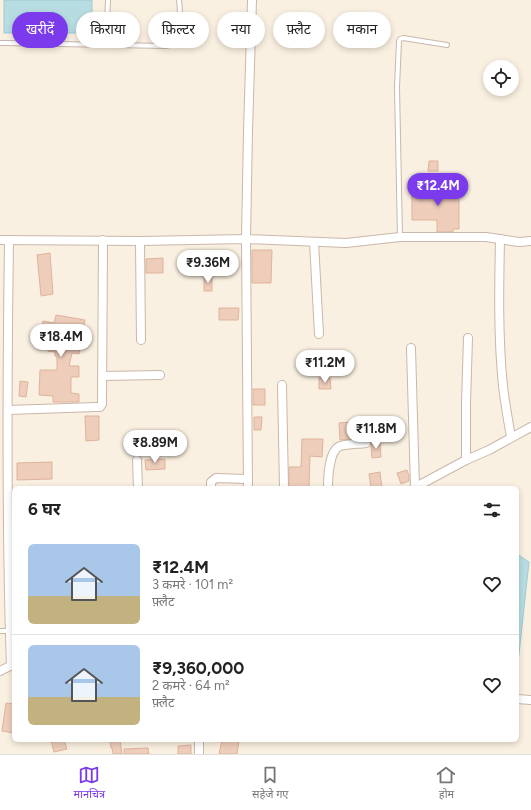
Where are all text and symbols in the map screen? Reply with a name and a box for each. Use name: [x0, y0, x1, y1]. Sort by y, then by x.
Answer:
chip: खरीदें: [12, 12, 68, 48]
chip: किराया: [76, 12, 140, 48]
chip: फ़िल्टर: [148, 12, 209, 48]
chip: नया: [217, 12, 265, 48]
chip: फ़्लैट: [273, 12, 325, 48]
chip: मकान: [333, 12, 391, 48]
map controls: [483, 60, 519, 96]
button: locate: [483, 60, 519, 96]
pin: ₹12.4M: [405, 173, 471, 207]
text: ₹12.4M: [416, 178, 460, 193]
pin: ₹9.36M: [175, 250, 241, 284]
text: ₹9.36M: [186, 255, 230, 270]
pin: ₹18.4M: [28, 324, 94, 358]
text: ₹18.4M: [39, 329, 83, 344]
pin: ₹11.2M: [292, 350, 358, 384]
text: ₹11.2M: [305, 355, 345, 370]
pin: ₹11.8M: [343, 416, 409, 450]
text: ₹11.8M: [355, 421, 397, 436]
pin: ₹8.89M: [122, 430, 188, 464]
text: ₹8.89M: [132, 435, 178, 450]
text: 6 घर: [28, 499, 60, 519]
icon: filters: [481, 499, 503, 521]
text: ₹12.4M: [152, 557, 209, 577]
icon: home: [60, 560, 108, 608]
icon: heart: [481, 573, 503, 595]
text: 3 कमरे · 101 m²: [152, 577, 233, 592]
text: फ़्लैट: [152, 594, 175, 609]
text: ₹9,360,000: [152, 658, 244, 678]
icon: home: [60, 661, 108, 709]
icon: heart: [481, 674, 503, 696]
text: 2 कमरे · 64 m²: [152, 678, 230, 693]
text: फ़्लैट: [152, 695, 175, 710]
tab: मानचित्र: [74, 764, 105, 802]
tab: सहेजे गए: [252, 764, 288, 802]
tab: होम: [435, 764, 457, 802]

